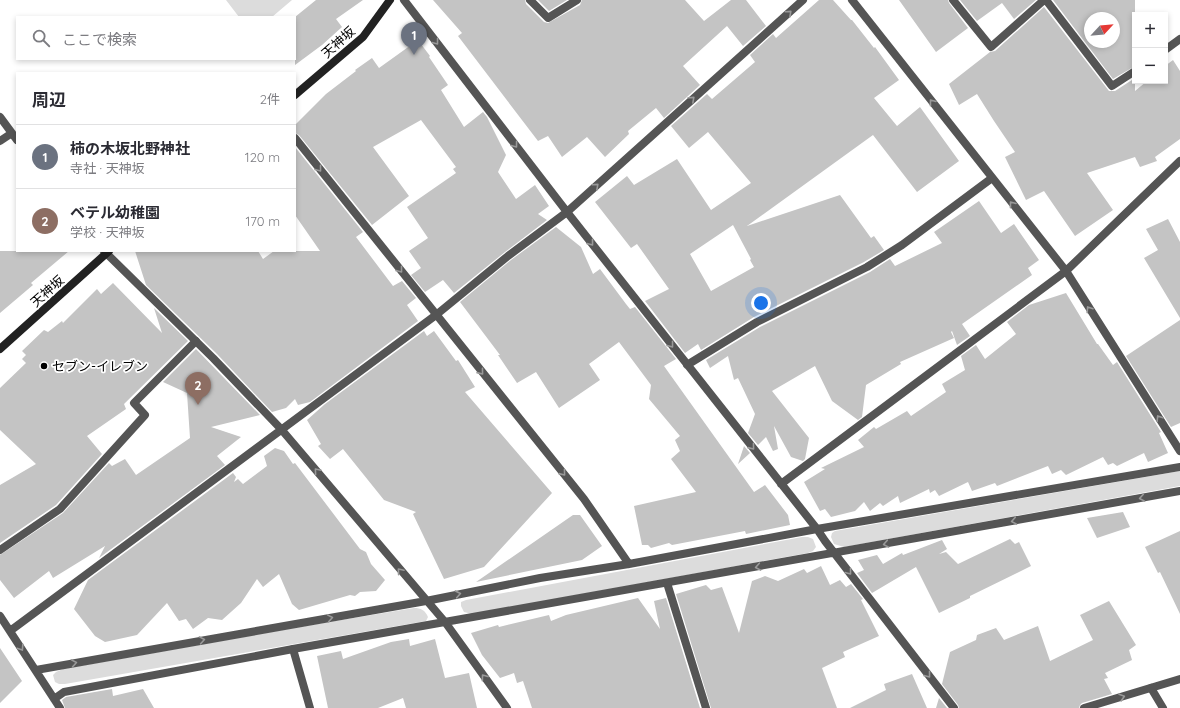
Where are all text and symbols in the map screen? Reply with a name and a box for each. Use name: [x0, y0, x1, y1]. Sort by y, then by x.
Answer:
one-way arrow: [784, 10, 792, 17]
north arrow: [1084, 12, 1120, 48]
map controls: [1132, 12, 1168, 84]
button: +: [1132, 12, 1168, 48]
search box: [16, 16, 296, 60]
pin: 1: [401, 22, 427, 55]
street label: 天神坂: [318, 23, 358, 61]
icon: search: [30, 27, 52, 49]
text: ここで検索: [62, 30, 137, 49]
one-way arrow: [431, 38, 438, 45]
button: −: [1132, 48, 1168, 84]
text: 周辺: [32, 89, 66, 110]
text: 2件: [260, 91, 280, 107]
one-way arrow: [688, 97, 695, 104]
one-way arrow: [930, 99, 937, 106]
text: 柿の木坂北野神社: [70, 139, 190, 158]
one-way arrow: [511, 141, 518, 148]
text: 1: [42, 149, 48, 165]
text: 120 m: [245, 149, 280, 165]
text: 寺社 · 天神坂: [70, 160, 145, 176]
one-way arrow: [315, 164, 322, 171]
one-way arrow: [591, 184, 599, 191]
one-way arrow: [1010, 202, 1017, 209]
text: ベテル幼稚園: [70, 203, 160, 222]
text: 2: [41, 213, 49, 229]
text: 170 m: [245, 213, 280, 229]
text: 学校 · 天神坂: [70, 224, 145, 240]
one-way arrow: [586, 239, 593, 246]
one-way arrow: [395, 266, 402, 273]
street label: 天神坂: [27, 272, 67, 310]
your location: [751, 293, 771, 313]
one-way arrow: [1087, 306, 1094, 313]
one-way arrow: [666, 341, 673, 348]
place label: セブン-イレブン: [52, 358, 148, 374]
marker: セブン-イレブン: [39, 361, 49, 371]
one-way arrow: [477, 367, 484, 374]
pin: 2: [185, 372, 211, 405]
one-way arrow: [1156, 415, 1164, 422]
one-way arrow: [747, 442, 754, 450]
one-way arrow: [314, 469, 321, 476]
one-way arrow: [558, 469, 565, 476]
one-way arrow: [1139, 493, 1145, 502]
one-way arrow: [1011, 516, 1017, 525]
one-way arrow: [883, 539, 889, 548]
one-way arrow: [755, 562, 761, 571]
one-way arrow: [398, 568, 405, 575]
one-way arrow: [844, 568, 851, 575]
one-way arrow: [455, 591, 461, 599]
one-way arrow: [327, 614, 333, 622]
one-way arrow: [199, 637, 205, 645]
one-way arrow: [16, 644, 23, 651]
one-way arrow: [71, 659, 77, 668]
one-way arrow: [924, 670, 931, 677]
one-way arrow: [482, 674, 489, 681]
one-way arrow: [1118, 693, 1125, 702]

